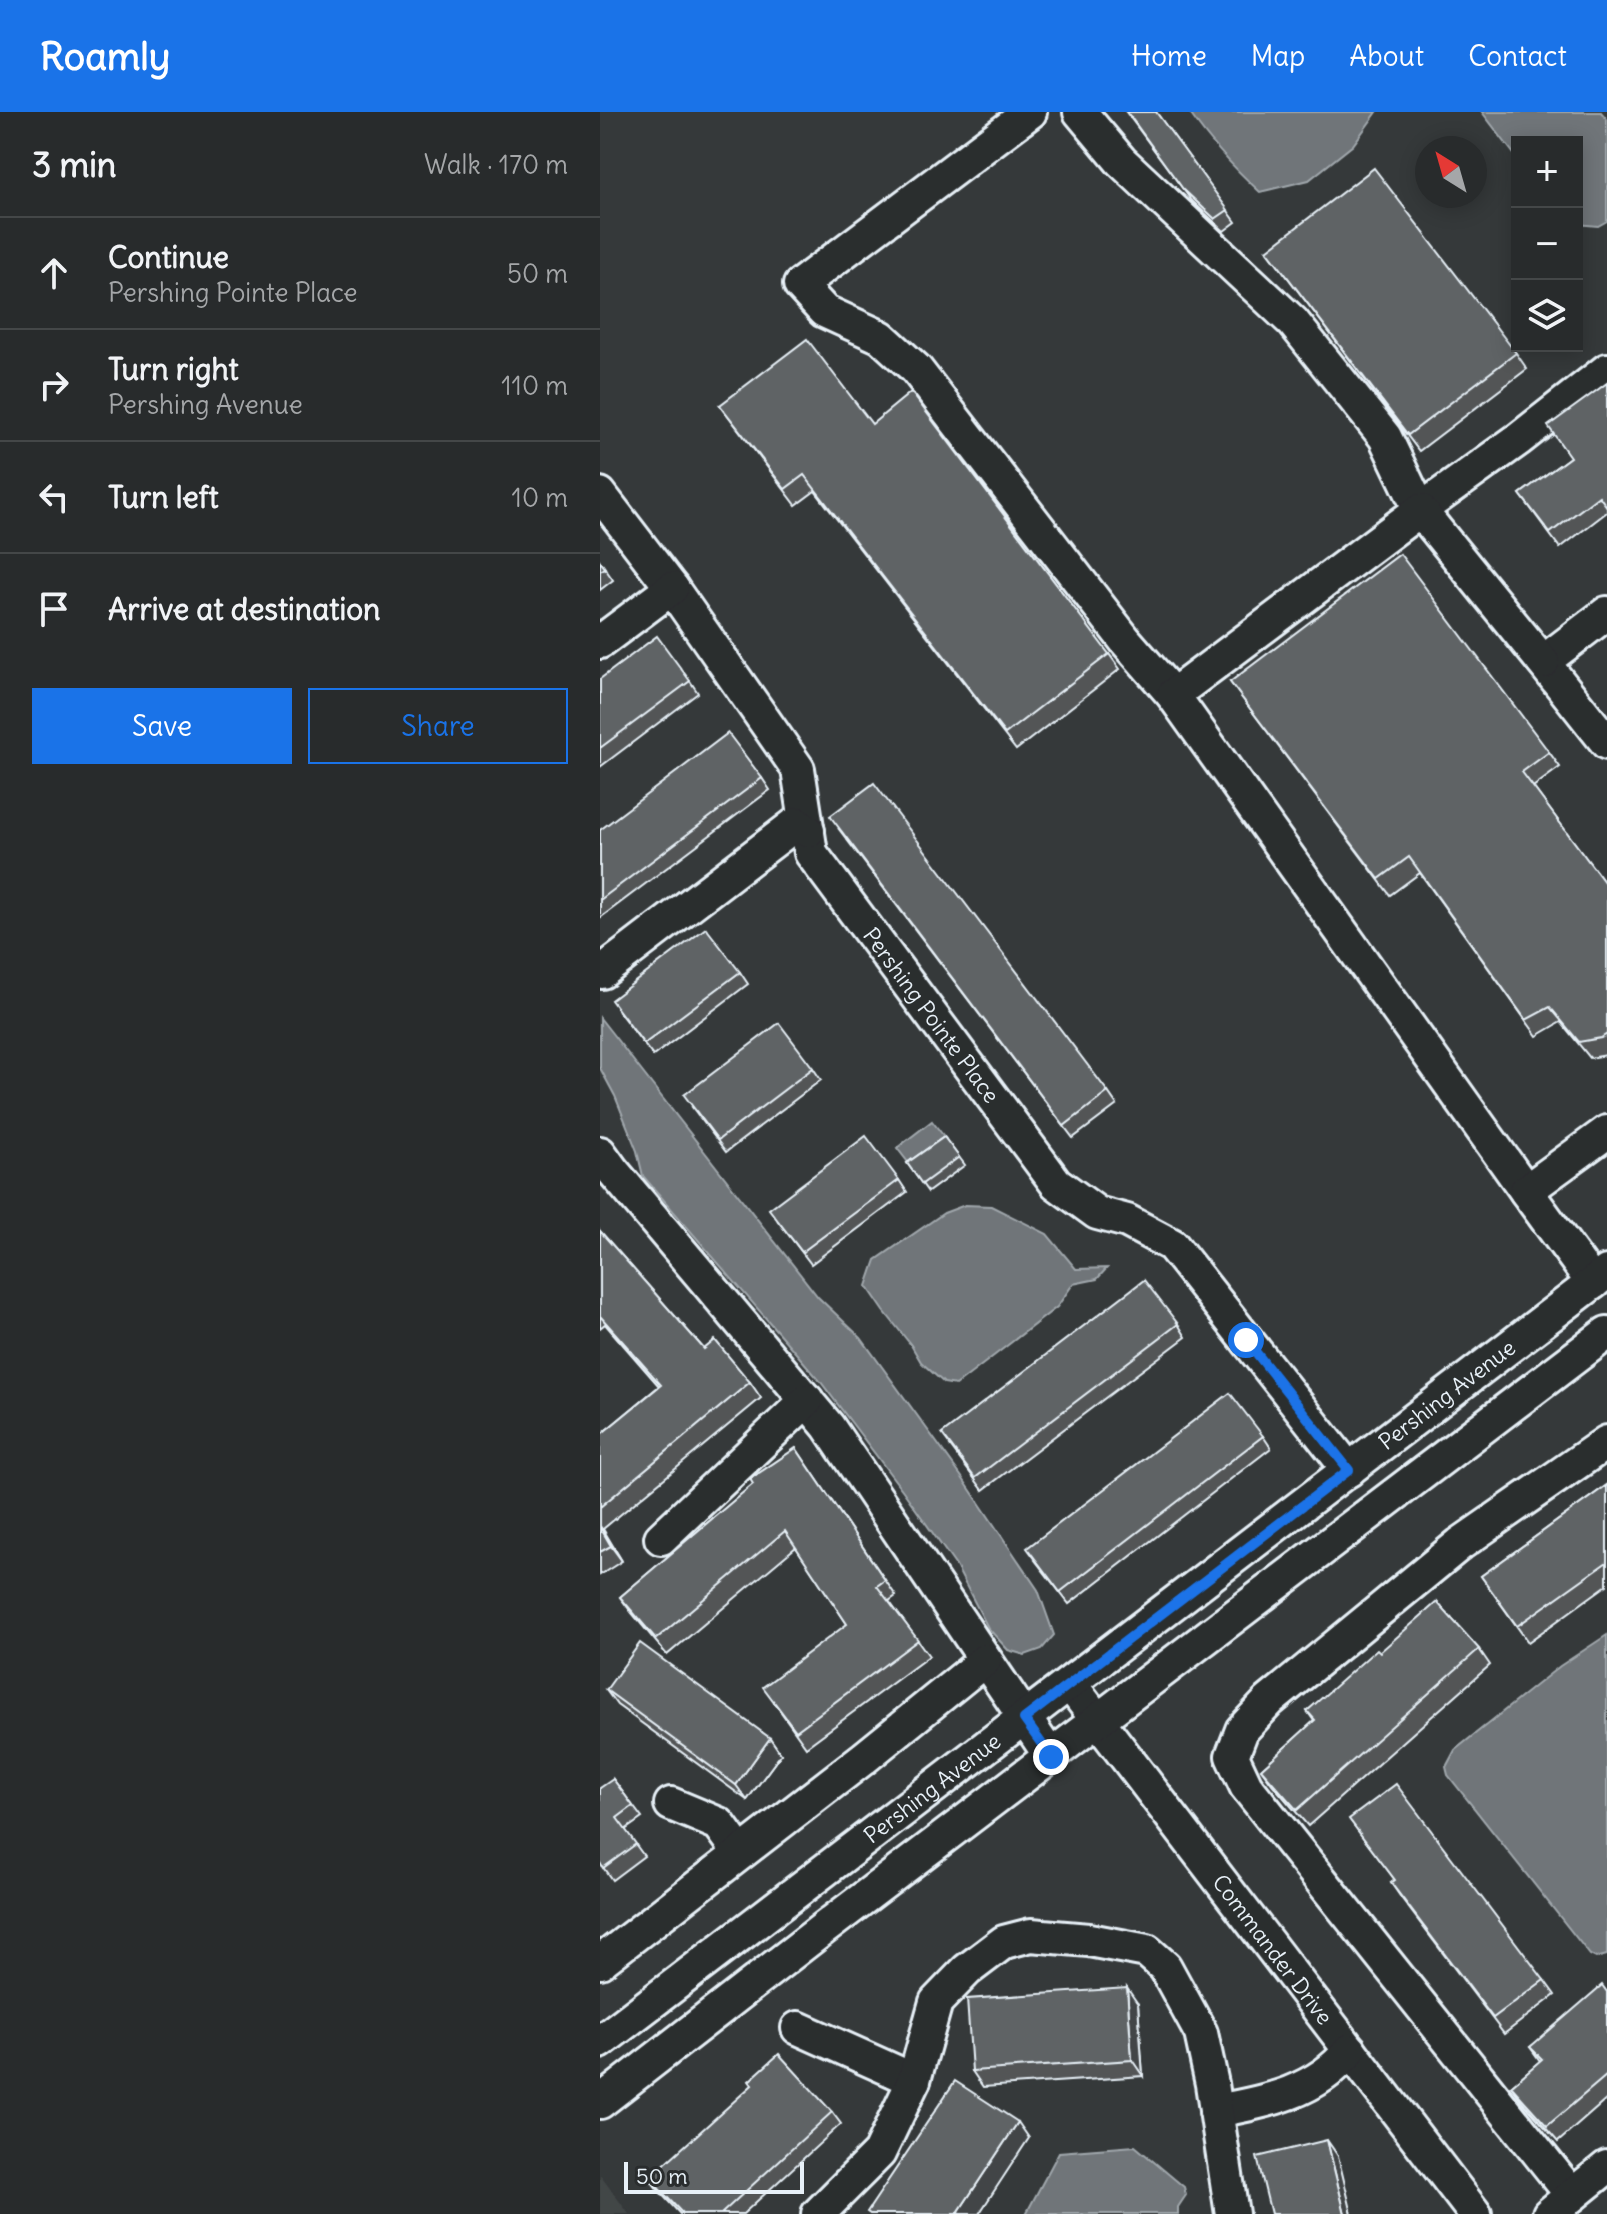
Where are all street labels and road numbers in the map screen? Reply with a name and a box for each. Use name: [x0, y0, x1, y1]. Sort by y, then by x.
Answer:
street label: Pershing Pointe Place: [857, 922, 1006, 1108]
street label: Pershing Avenue: [1373, 1333, 1521, 1456]
street label: Pershing Avenue: [858, 1727, 1006, 1849]
street label: Commander Drive: [1207, 1869, 1339, 2030]

